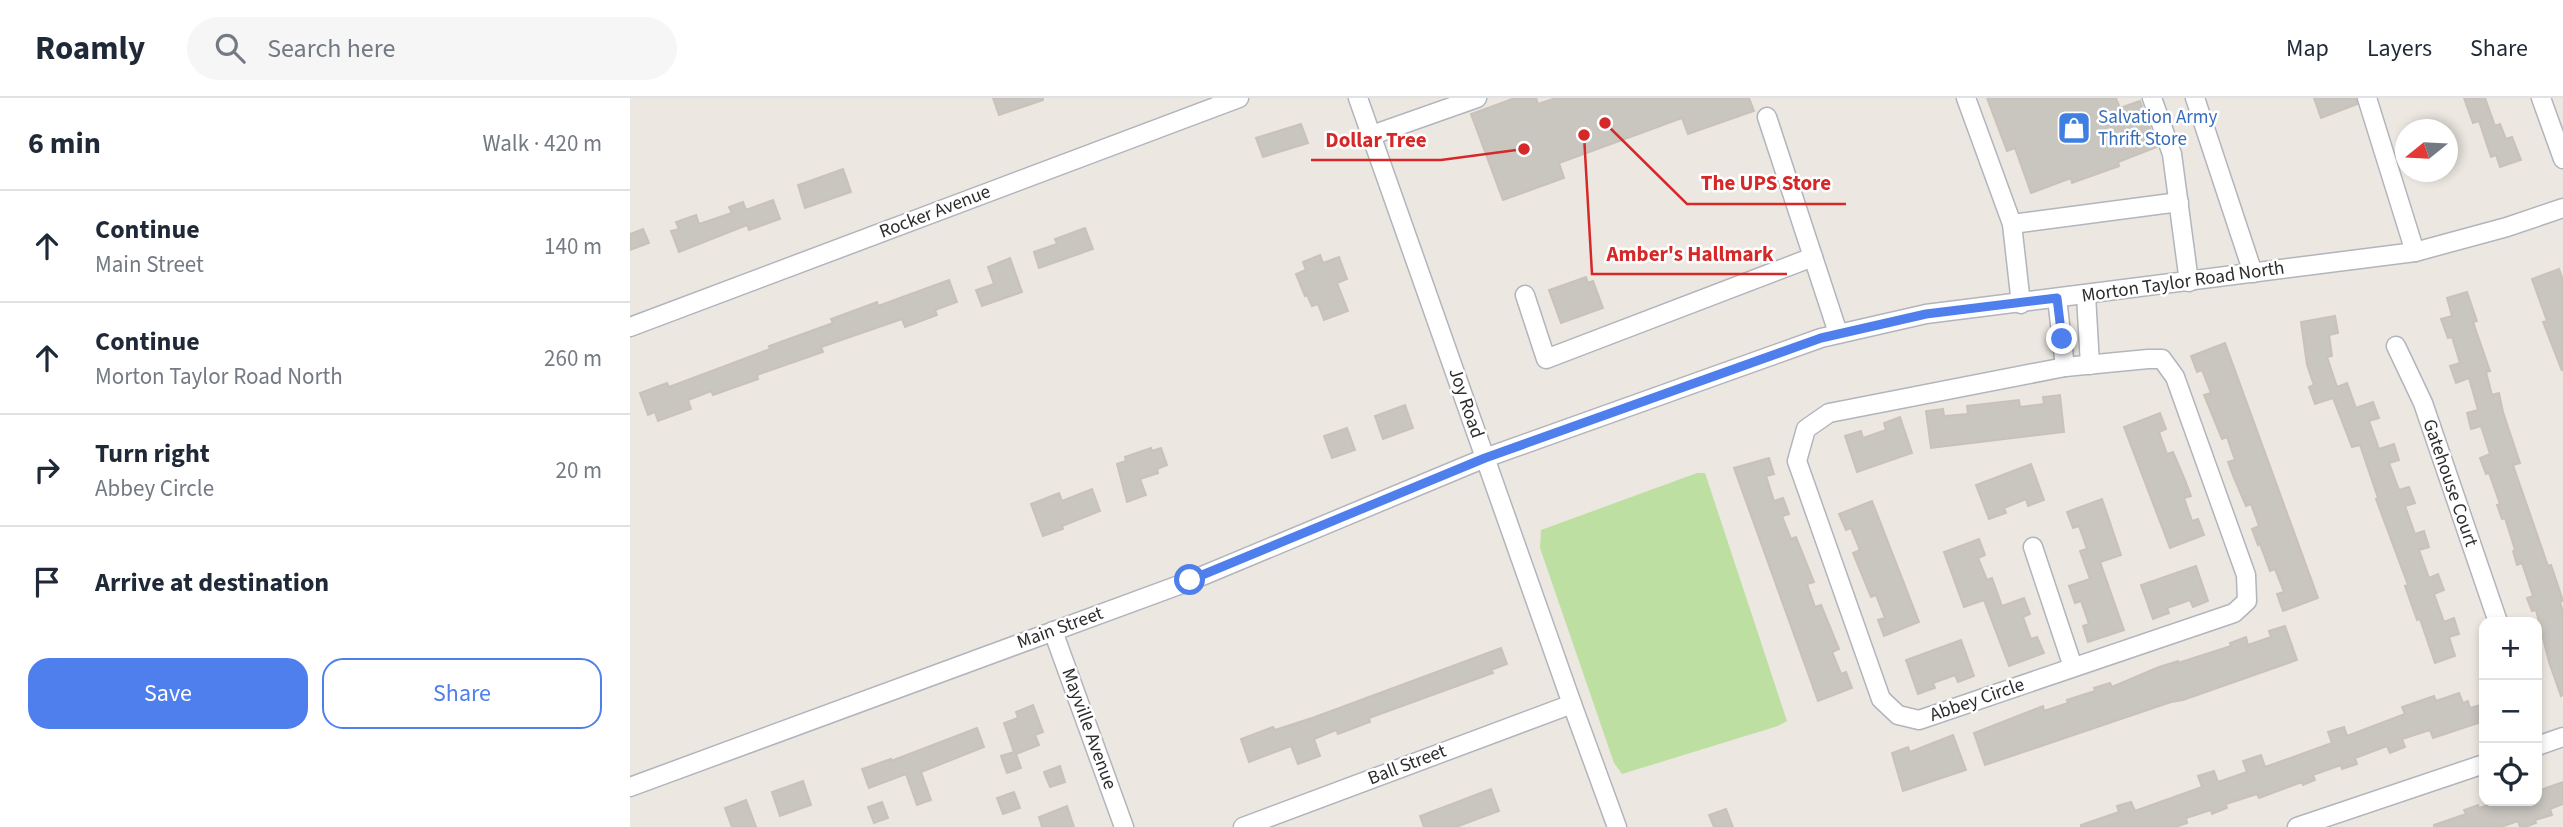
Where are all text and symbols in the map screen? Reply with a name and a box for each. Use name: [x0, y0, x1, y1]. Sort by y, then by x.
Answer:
search box: [187, 17, 677, 80]
text: Roamly: [35, 25, 145, 72]
icon: search: [211, 29, 249, 67]
text: Search here: [267, 30, 395, 67]
text: Map: [2286, 31, 2329, 66]
text: Layers: [2367, 31, 2432, 66]
text: Share: [2470, 31, 2528, 66]
place label: Salvation Army Thrift Store: [2098, 104, 2218, 153]
shop icon: Salvation Army Thrift Store: [2055, 109, 2093, 147]
callout: Dollar Tree: [1311, 118, 1441, 160]
north arrow: [2395, 119, 2458, 182]
text: 6 min: [28, 122, 101, 165]
text: Dollar Tree: [1325, 125, 1427, 155]
text: Walk · 420 m: [483, 127, 602, 160]
callout: The UPS Store: [1687, 162, 1846, 204]
text: The UPS Store: [1701, 168, 1831, 198]
street label: Rocker Avenue: [876, 178, 994, 246]
text: Continue: [95, 211, 200, 248]
icon: ahead: [28, 227, 66, 265]
text: 140 m: [544, 230, 602, 263]
callout: Amber's Hallmark: [1592, 232, 1787, 274]
text: Amber's Hallmark: [1606, 239, 1774, 269]
text: Main Street: [95, 248, 204, 281]
street label: Morton Taylor Road North: [2080, 254, 2286, 310]
text: Continue: [95, 323, 200, 360]
route end: [2046, 323, 2077, 354]
icon: ahead: [28, 339, 66, 377]
text: 260 m: [544, 342, 602, 375]
text: Morton Taylor Road North: [95, 360, 343, 393]
street label: Joy Road: [1441, 364, 1491, 442]
street label: Gatehouse Court: [2416, 416, 2485, 551]
text: Turn right: [95, 435, 210, 472]
icon: right: [28, 451, 66, 489]
text: 20 m: [555, 454, 602, 487]
text: Abbey Circle: [95, 472, 214, 505]
icon: arrive: [28, 563, 66, 601]
text: Arrive at destination: [95, 564, 329, 601]
route start: [1174, 564, 1205, 595]
street label: Main Street: [1013, 600, 1107, 656]
map controls: [2479, 617, 2542, 806]
button: +: [2479, 617, 2542, 680]
button: Save: [28, 658, 308, 729]
button: Share: [322, 658, 602, 729]
street label: Mayville Avenue: [1055, 665, 1123, 793]
street label: Abbey Circle: [1926, 671, 2028, 729]
button: −: [2479, 680, 2542, 743]
street label: Ball Street: [1364, 738, 1451, 792]
button: locate: [2479, 743, 2542, 806]

